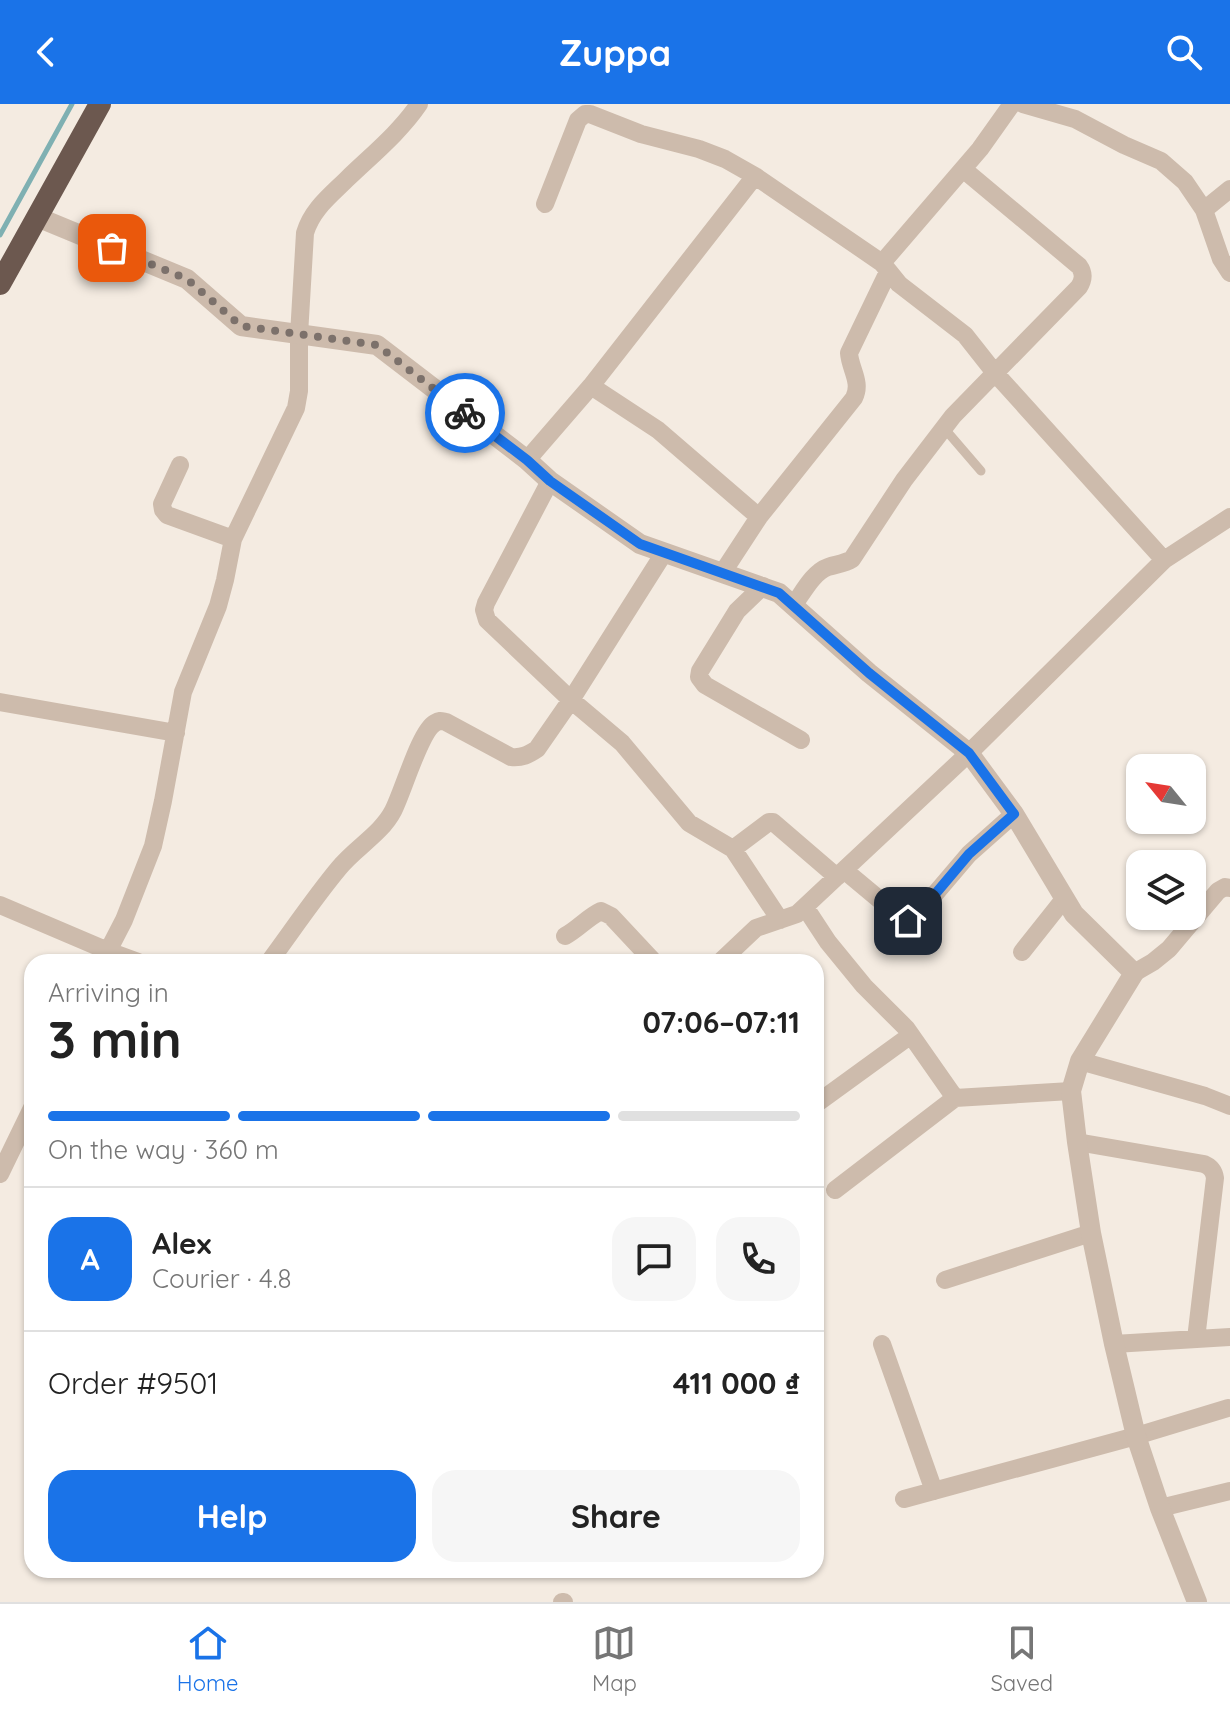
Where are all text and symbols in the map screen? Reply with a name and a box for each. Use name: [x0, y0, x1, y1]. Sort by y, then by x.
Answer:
icon: back: [24, 30, 68, 74]
text: Zuppa: [559, 30, 671, 75]
icon: search: [1162, 30, 1206, 74]
pin: [78, 214, 146, 282]
icon: bag: [90, 226, 134, 270]
courier: [425, 373, 505, 453]
icon: bike: [443, 391, 487, 435]
north arrow: [1126, 754, 1206, 834]
map controls: [1126, 754, 1206, 930]
button: layers: [1126, 850, 1206, 930]
pin: [874, 887, 942, 955]
icon: home: [886, 899, 930, 943]
text: Arriving in: [48, 976, 169, 1009]
text: 07:06–07:11: [642, 1003, 800, 1041]
text: 3 min: [48, 1006, 182, 1071]
text: On the way · 360 m: [48, 1133, 279, 1166]
button: chat: [612, 1217, 696, 1301]
button: phone: [716, 1217, 800, 1301]
text: Alex: [152, 1224, 211, 1262]
text: A: [80, 1240, 100, 1278]
text: Courier · 4.8: [152, 1262, 291, 1295]
text: Order #9501: [48, 1364, 218, 1402]
text: 411 000 ₫: [673, 1364, 800, 1402]
button: Help: [48, 1470, 416, 1562]
button: Share: [432, 1470, 800, 1562]
tab: Home: [177, 1621, 238, 1697]
tab: Map: [592, 1621, 637, 1697]
tab: Saved: [990, 1621, 1053, 1697]

